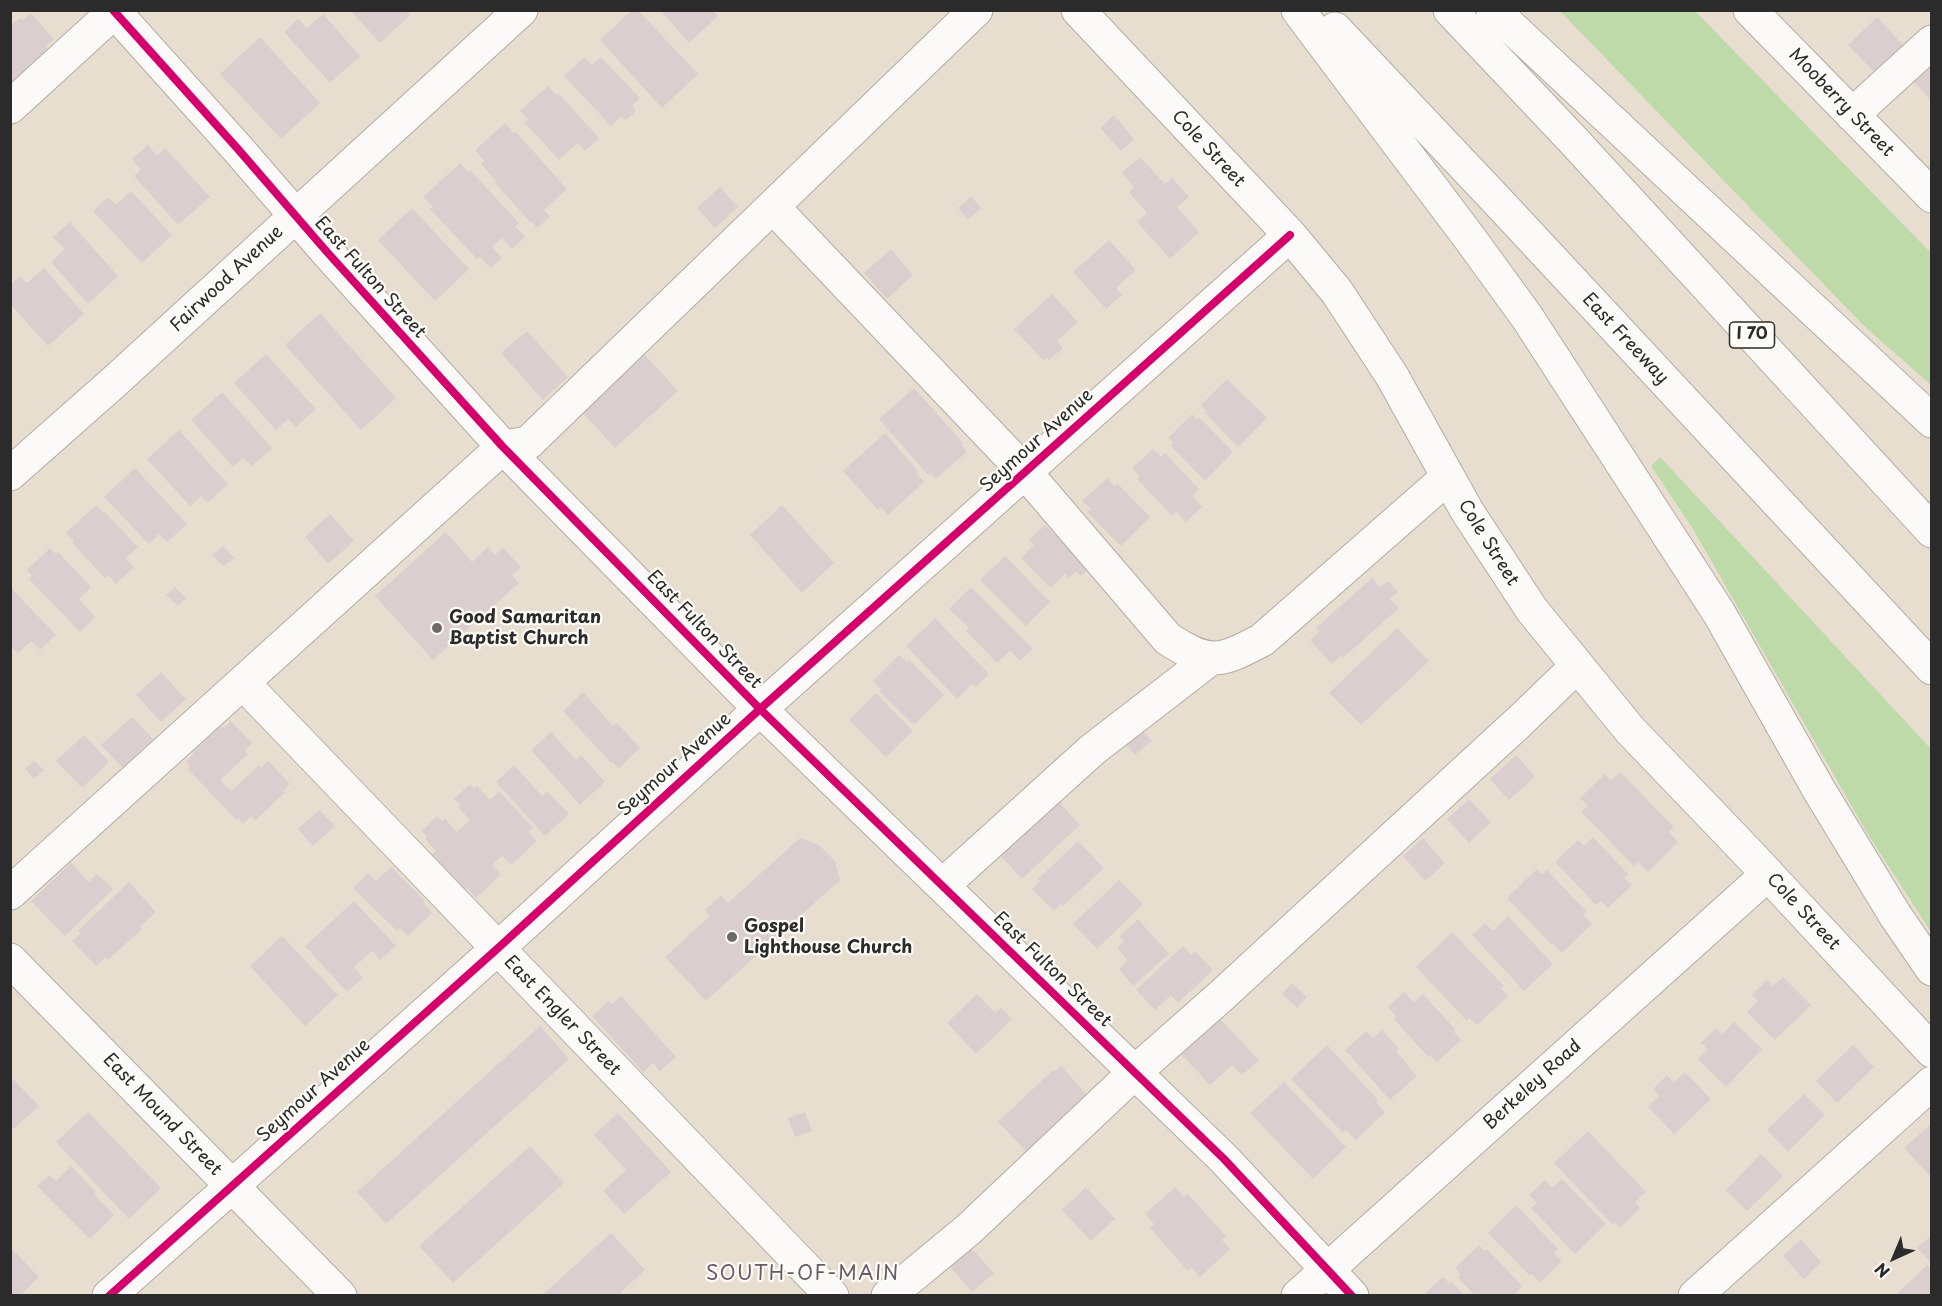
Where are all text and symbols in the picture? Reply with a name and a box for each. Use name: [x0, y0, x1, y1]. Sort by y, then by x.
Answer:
street label: Mooberry Street: [1784, 44, 1898, 162]
street label: Cole Street: [1167, 106, 1249, 192]
street label: East Fulton Street: [310, 213, 430, 343]
street label: Fairwood Avenue: [166, 221, 288, 337]
street label: East Freeway: [1577, 289, 1673, 389]
road number: I 70: [1730, 322, 1774, 348]
street label: Seymour Avenue: [976, 385, 1098, 497]
street label: Cole Street: [1453, 496, 1523, 590]
street label: East Fulton Street: [642, 566, 766, 694]
place label: Good Samaritan Baptist Church: [449, 607, 601, 650]
marker: Good Samaritan Baptist Church: [430, 621, 444, 635]
street label: Seymour Avenue: [614, 709, 736, 821]
street label: Cole Street: [1762, 869, 1844, 955]
street label: East Fulton Street: [988, 908, 1116, 1032]
place label: Gospel Lighthouse Church: [744, 916, 912, 958]
marker: Gospel Lighthouse Church: [725, 930, 739, 944]
street label: East Engler Street: [499, 951, 625, 1081]
street label: Seymour Avenue: [253, 1035, 375, 1147]
street label: Berkeley Road: [1480, 1035, 1586, 1135]
street label: East Mound Street: [98, 1049, 226, 1181]
north arrow: [1864, 1228, 1924, 1288]
text: N: [1869, 1258, 1894, 1284]
district label: SOUTH-OF-MAIN: [706, 1262, 900, 1286]

